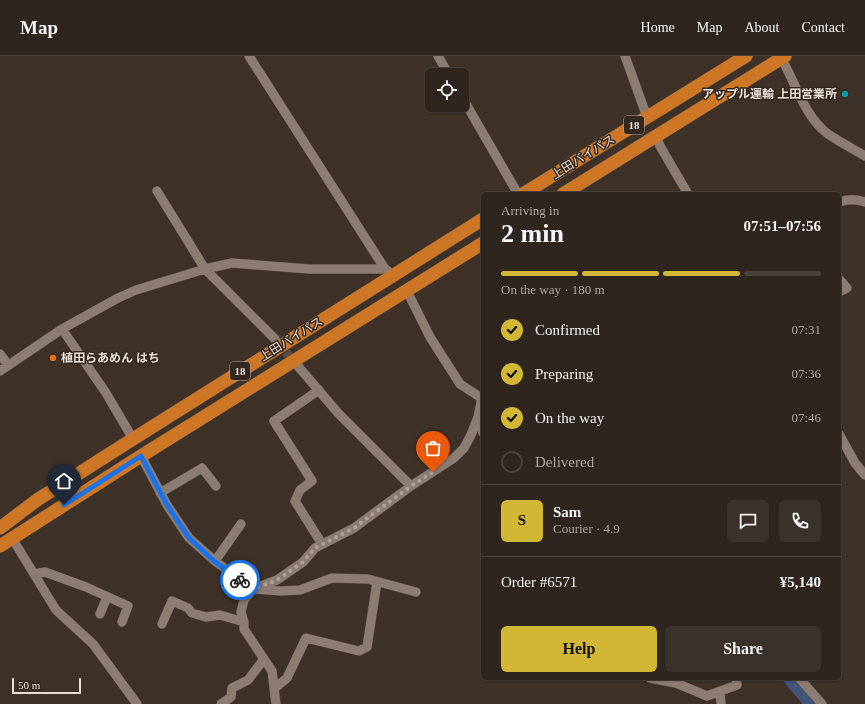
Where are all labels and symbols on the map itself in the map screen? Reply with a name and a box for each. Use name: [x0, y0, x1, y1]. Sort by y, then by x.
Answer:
place label: アップル運輸 上田営業所: [702, 87, 837, 101]
marker: アップル運輸 上田営業所: [840, 89, 850, 99]
road number: 18: [624, 116, 644, 134]
street label: 上田バイパス: [549, 132, 617, 182]
street label: 上田バイパス: [257, 314, 325, 364]
place label: 植田らあめん はち: [61, 351, 160, 365]
marker: 植田らあめん はち: [48, 353, 58, 363]
road number: 18: [230, 362, 250, 380]
pin: [416, 431, 450, 472]
pin: [47, 464, 81, 505]
courier: [220, 560, 260, 600]
scale bar: [12, 676, 81, 695]

